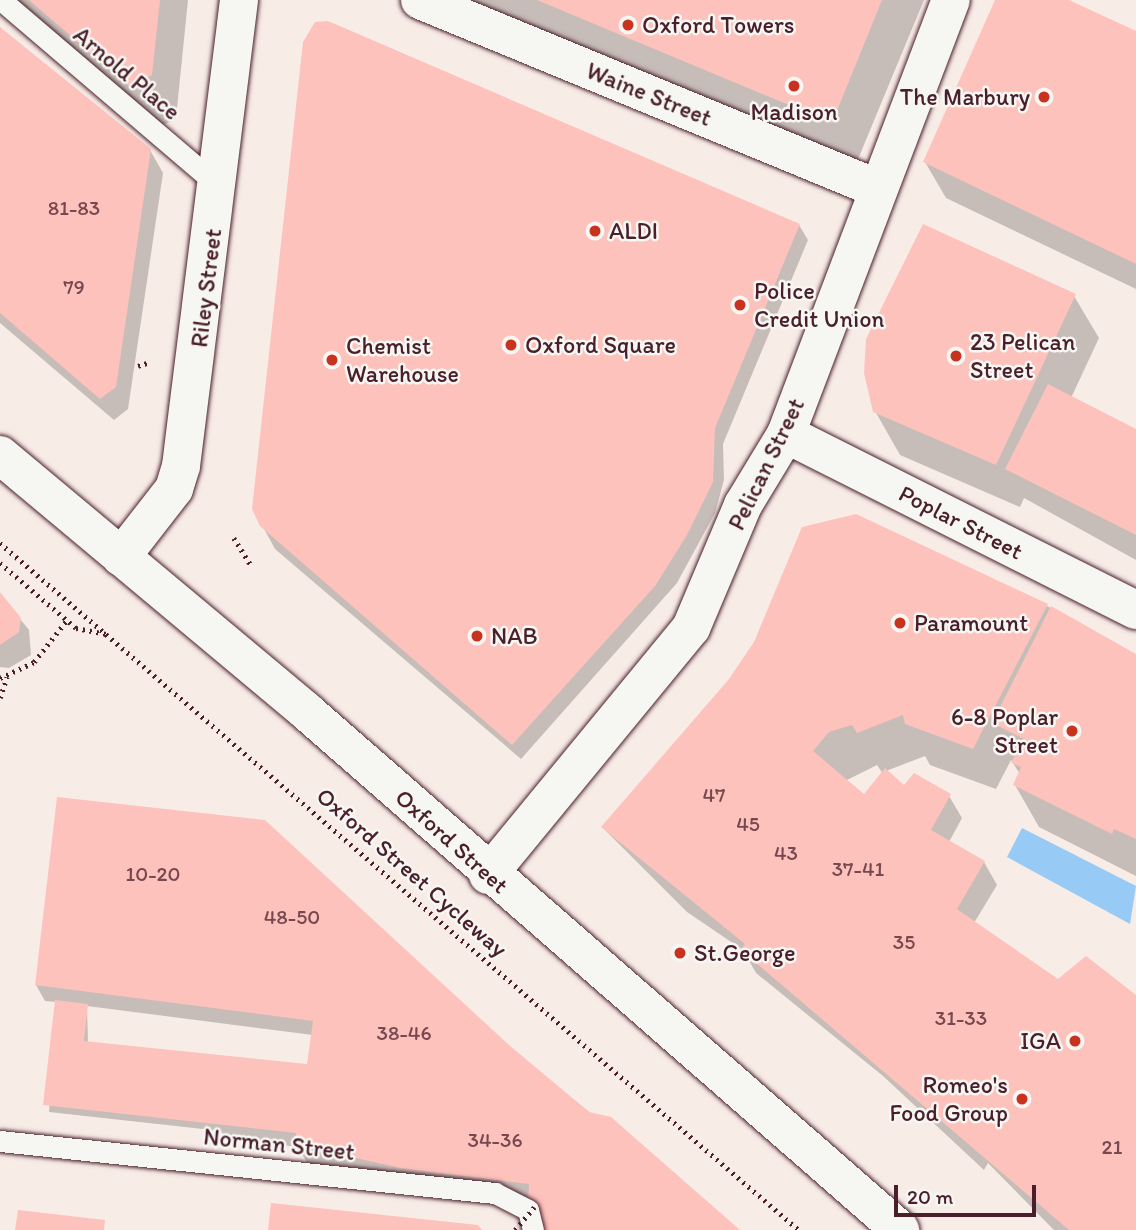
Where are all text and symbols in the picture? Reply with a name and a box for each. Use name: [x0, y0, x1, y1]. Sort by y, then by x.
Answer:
place label: Oxford Towers: [642, 11, 792, 39]
marker: Oxford Towers: [620, 17, 636, 33]
street label: Arnold Place: [68, 20, 186, 126]
street label: Waine Street: [582, 56, 716, 132]
marker: Madison: [786, 78, 802, 94]
place label: The Marbury: [900, 83, 1030, 111]
marker: The Marbury: [1036, 89, 1052, 105]
place label: Madison: [750, 98, 838, 126]
house number: 81-83: [48, 195, 100, 221]
place label: ALDI: [609, 217, 658, 245]
marker: ALDI: [587, 223, 603, 239]
street label: Riley Street: [184, 227, 228, 349]
house number: 79: [63, 274, 85, 300]
place label: Police Credit Union: [754, 277, 884, 333]
marker: Police Credit Union: [732, 297, 748, 313]
place label: 23 Pelican Street: [970, 328, 1075, 384]
place label: Oxford Square: [525, 331, 675, 359]
place label: Chemist Warehouse: [346, 332, 459, 388]
marker: Oxford Square: [503, 337, 519, 353]
marker: 23 Pelican Street: [948, 348, 964, 364]
marker: Chemist Warehouse: [324, 352, 340, 368]
street label: Pelican Street: [722, 393, 810, 535]
street label: Poplar Street: [894, 479, 1028, 565]
place label: Paramount: [914, 609, 1028, 637]
marker: Paramount: [892, 615, 908, 631]
place label: NAB: [491, 622, 538, 650]
marker: NAB: [469, 628, 485, 644]
place label: 6-8 Poplar Street: [951, 703, 1058, 759]
marker: 6-8 Poplar Street: [1064, 723, 1080, 739]
street label: Oxford Street Cycleway: [311, 782, 513, 962]
house number: 47: [702, 782, 726, 808]
street label: Oxford Street: [390, 783, 514, 899]
house number: 45: [736, 811, 760, 837]
house number: 43: [774, 840, 798, 866]
house number: 37-41: [832, 856, 884, 882]
house number: 10-20: [125, 861, 181, 887]
house number: 48-50: [264, 904, 320, 930]
house number: 35: [893, 929, 915, 955]
place label: St.George: [694, 939, 796, 967]
marker: St.George: [672, 945, 688, 961]
house number: 31-33: [935, 1005, 987, 1031]
house number: 38-46: [376, 1020, 432, 1046]
place label: IGA: [1020, 1027, 1061, 1055]
marker: IGA: [1067, 1033, 1083, 1049]
place label: Romeo's Food Group: [890, 1071, 1008, 1127]
marker: Romeo's Food Group: [1014, 1091, 1030, 1107]
street label: Norman Street: [202, 1122, 356, 1166]
house number: 34-36: [467, 1127, 523, 1153]
house number: 21: [1102, 1134, 1122, 1160]
scale bar: [898, 1170, 1040, 1214]
text: 20 m: [907, 1184, 953, 1209]

